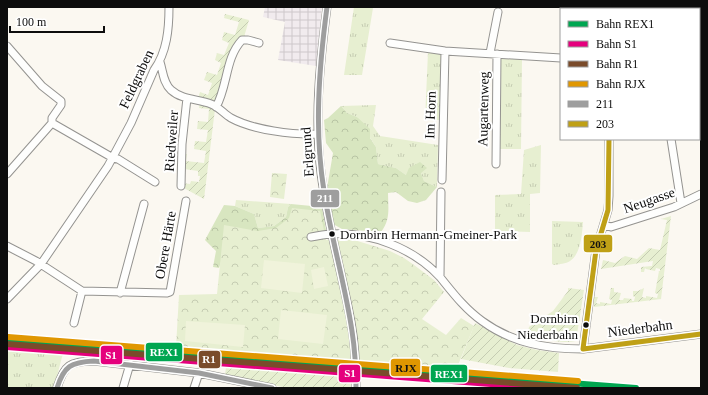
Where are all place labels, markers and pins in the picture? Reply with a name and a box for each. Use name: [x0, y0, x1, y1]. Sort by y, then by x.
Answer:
place label: Dornbirn Hermann-Gmeiner-Park: [340, 227, 517, 242]
marker: Dornbirn Hermann-Gmeiner-Park: [327, 229, 337, 239]
place label: Dornbirn Niederbahn: [517, 311, 578, 342]
marker: Dornbirn Niederbahn: [581, 320, 591, 330]

